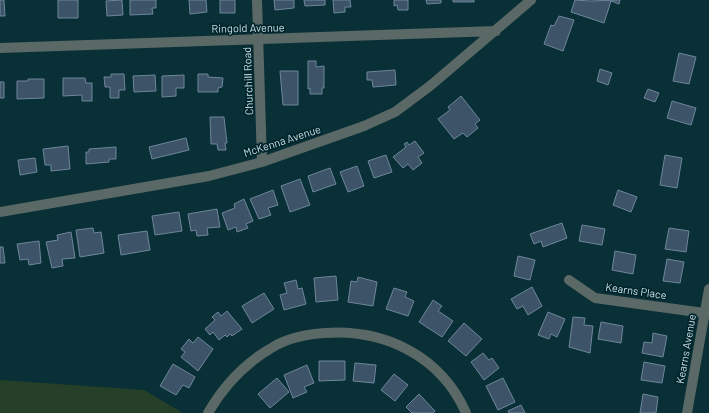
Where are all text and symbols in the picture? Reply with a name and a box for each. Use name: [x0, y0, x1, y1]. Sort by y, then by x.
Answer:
street label: Ringold Avenue: [211, 20, 285, 35]
street label: Churchill Road: [240, 47, 255, 115]
street label: McKenna Avenue: [241, 122, 322, 159]
street label: Kearns Place: [605, 280, 668, 301]
street label: Kearns Avenue: [673, 313, 698, 385]

